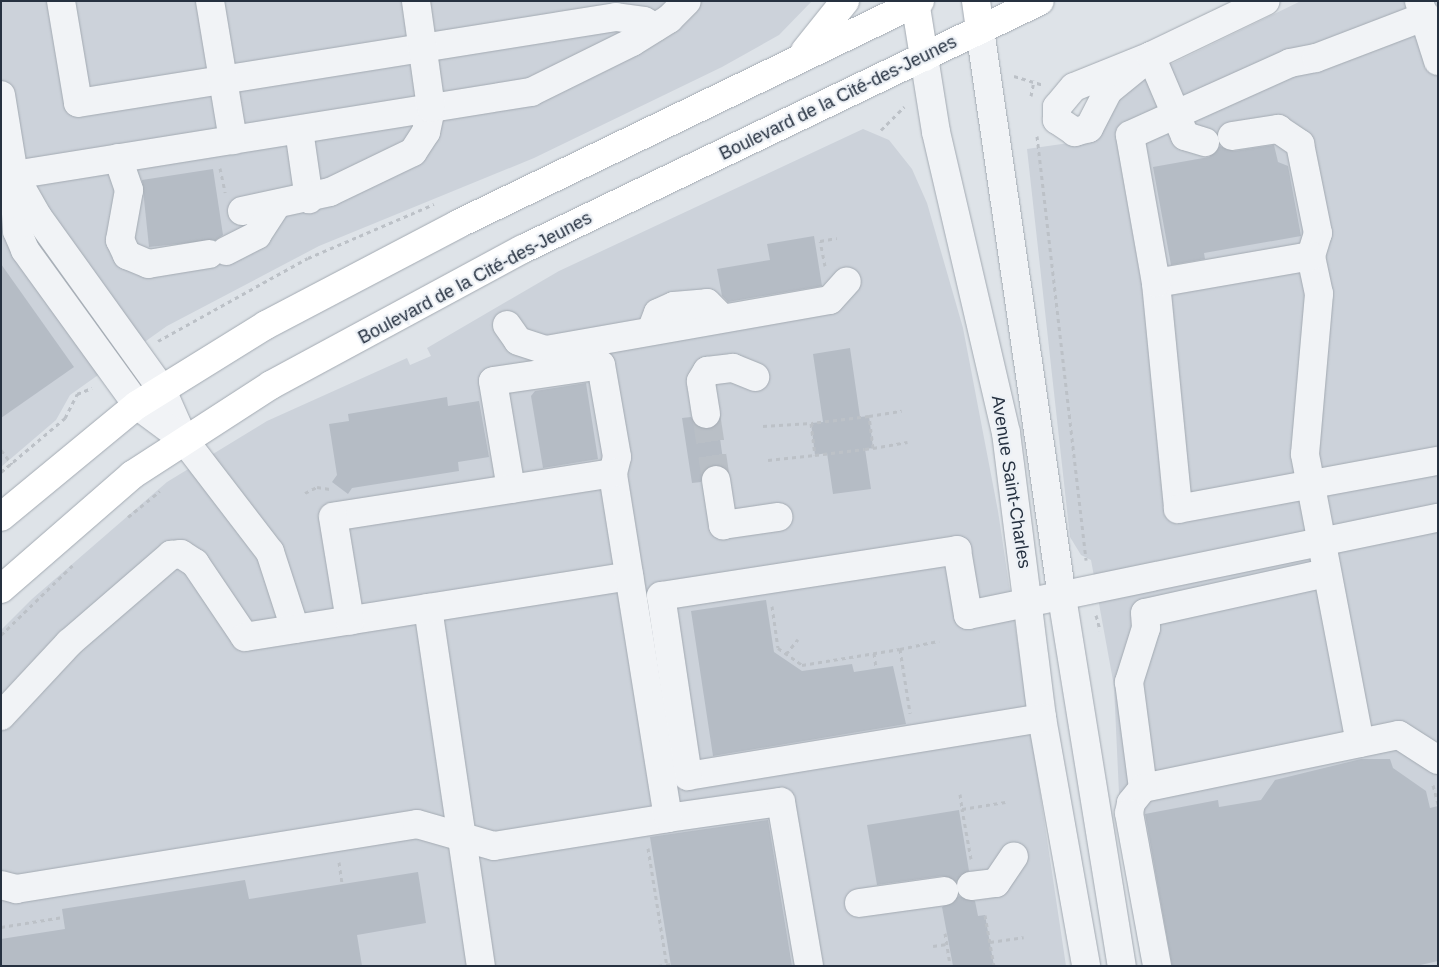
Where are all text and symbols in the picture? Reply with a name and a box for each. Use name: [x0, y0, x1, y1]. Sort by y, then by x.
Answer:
street label: Boulevard de la Cité-des-Jeunes: [716, 31, 960, 165]
street label: Boulevard de la Cité-des-Jeunes: [355, 207, 595, 349]
street label: Avenue Saint-Charles: [987, 394, 1035, 570]

